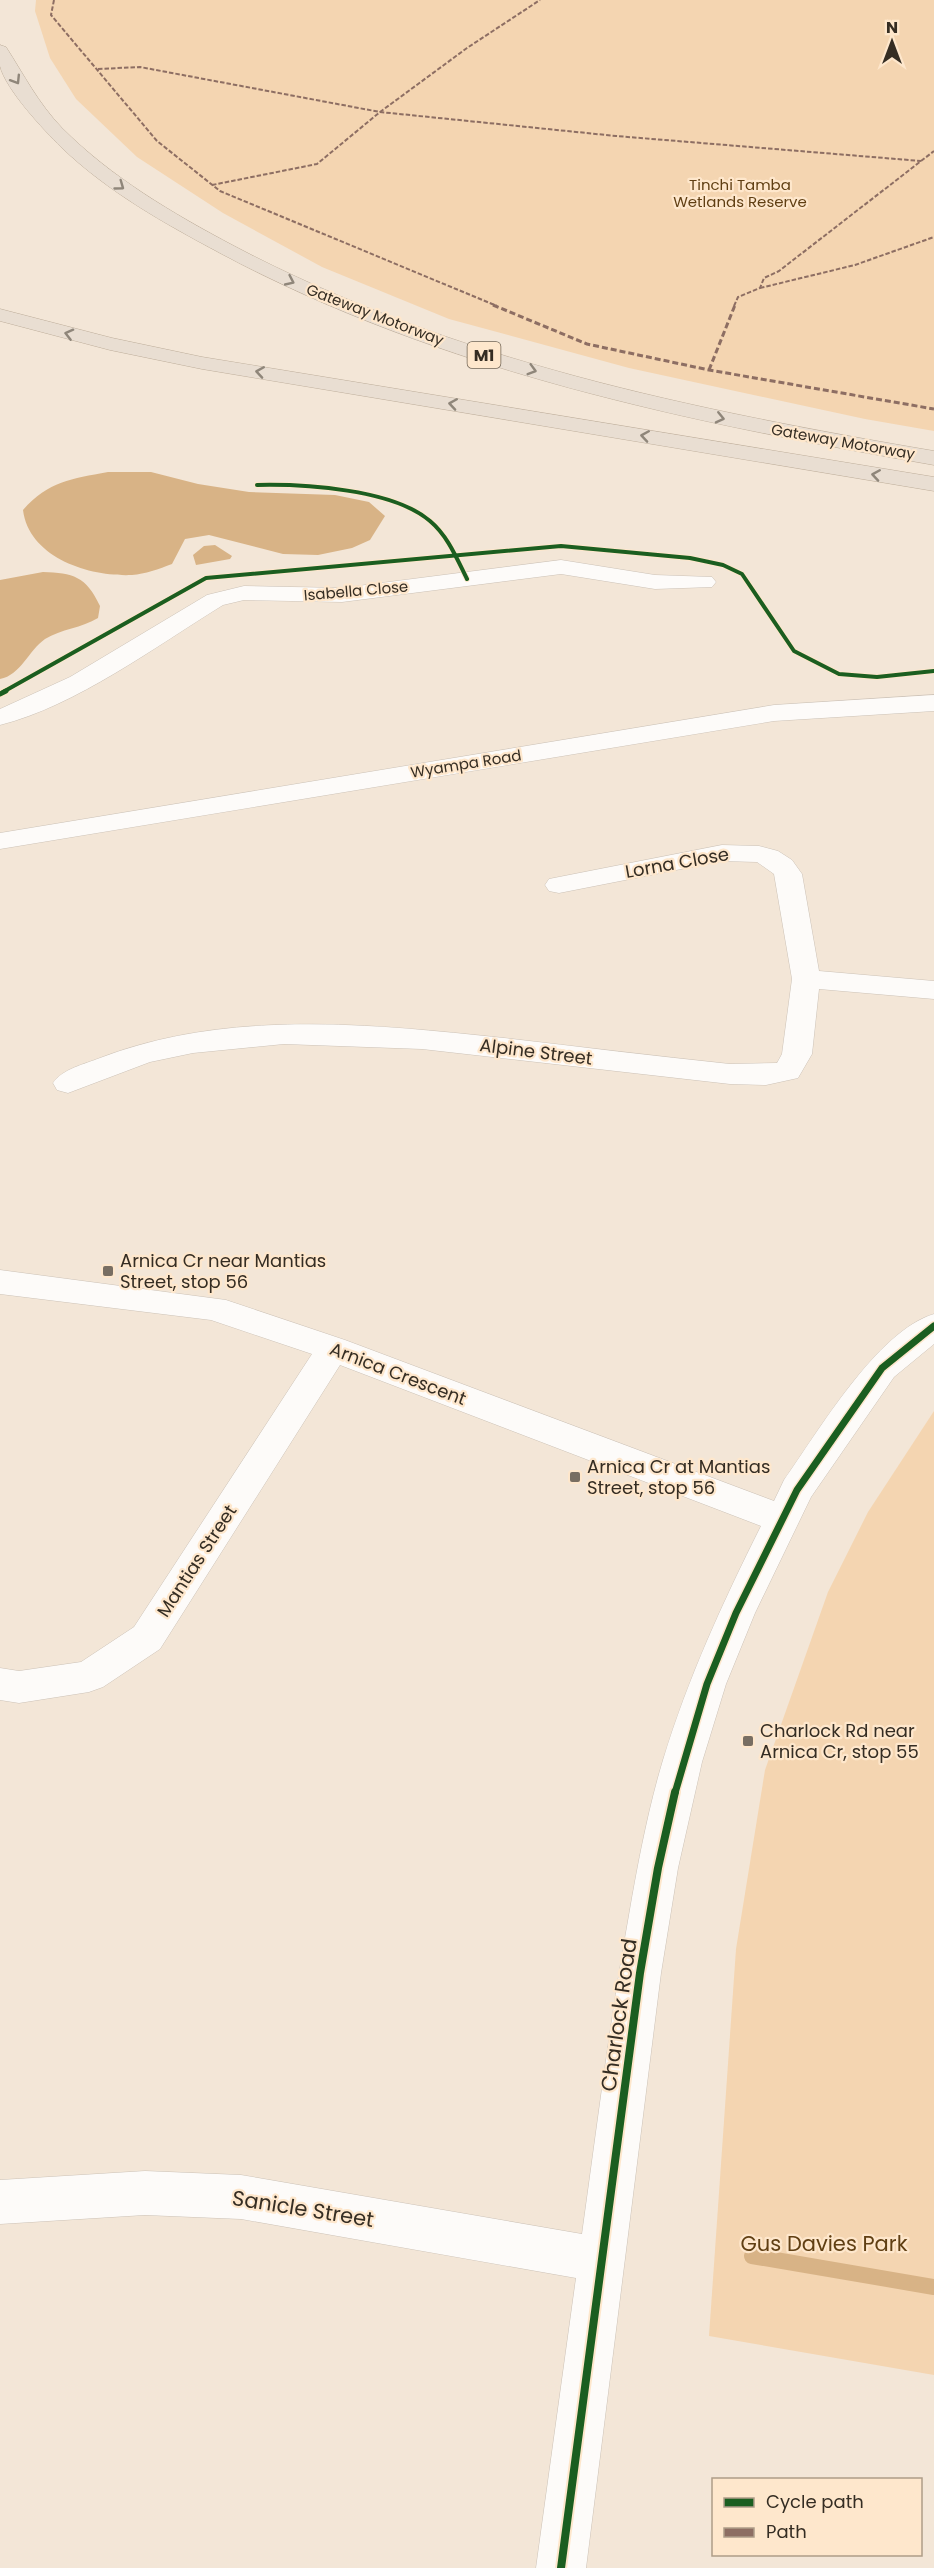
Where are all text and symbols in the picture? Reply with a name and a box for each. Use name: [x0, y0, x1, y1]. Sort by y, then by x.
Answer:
north arrow: [862, 12, 922, 72]
text: N: [886, 16, 898, 39]
one-way arrow: [9, 73, 20, 84]
park label: Tinchi Tamba Wetlands Reserve: [673, 174, 807, 212]
one-way arrow: [114, 178, 125, 189]
one-way arrow: [283, 274, 294, 286]
street label: Gateway Motorway: [303, 279, 447, 351]
one-way arrow: [64, 329, 75, 341]
road number: M1: [468, 342, 500, 368]
one-way arrow: [526, 363, 537, 375]
one-way arrow: [256, 367, 265, 379]
one-way arrow: [448, 398, 458, 411]
one-way arrow: [715, 411, 725, 424]
street label: Gateway Motorway: [770, 419, 917, 465]
one-way arrow: [640, 430, 650, 443]
one-way arrow: [872, 469, 881, 481]
street label: Isabella Close: [303, 575, 409, 606]
street label: Wyampa Road: [409, 744, 523, 783]
street label: Lorna Close: [623, 841, 731, 884]
street label: Alpine Street: [478, 1032, 594, 1071]
place label: Arnica Cr near Mantias Street, stop 56: [120, 1248, 326, 1294]
marker: Arnica Cr near Mantias Street, stop 56: [101, 1264, 115, 1278]
street label: Arnica Crescent: [326, 1336, 470, 1411]
place label: Arnica Cr at Mantias Street, stop 56: [587, 1454, 770, 1500]
marker: Arnica Cr at Mantias Street, stop 56: [568, 1470, 582, 1484]
street label: Mantias Street: [151, 1500, 242, 1622]
place label: Charlock Rd near Arnica Cr, stop 55: [760, 1718, 919, 1764]
marker: Charlock Rd near Arnica Cr, stop 55: [741, 1734, 755, 1748]
street label: Charlock Road: [593, 1937, 644, 2093]
street label: Sanicle Street: [230, 2183, 376, 2234]
park label: Gus Davies Park: [741, 2229, 908, 2258]
legend: [712, 2478, 922, 2556]
text: Cycle path: [766, 2489, 864, 2514]
text: Path: [766, 2519, 807, 2544]

